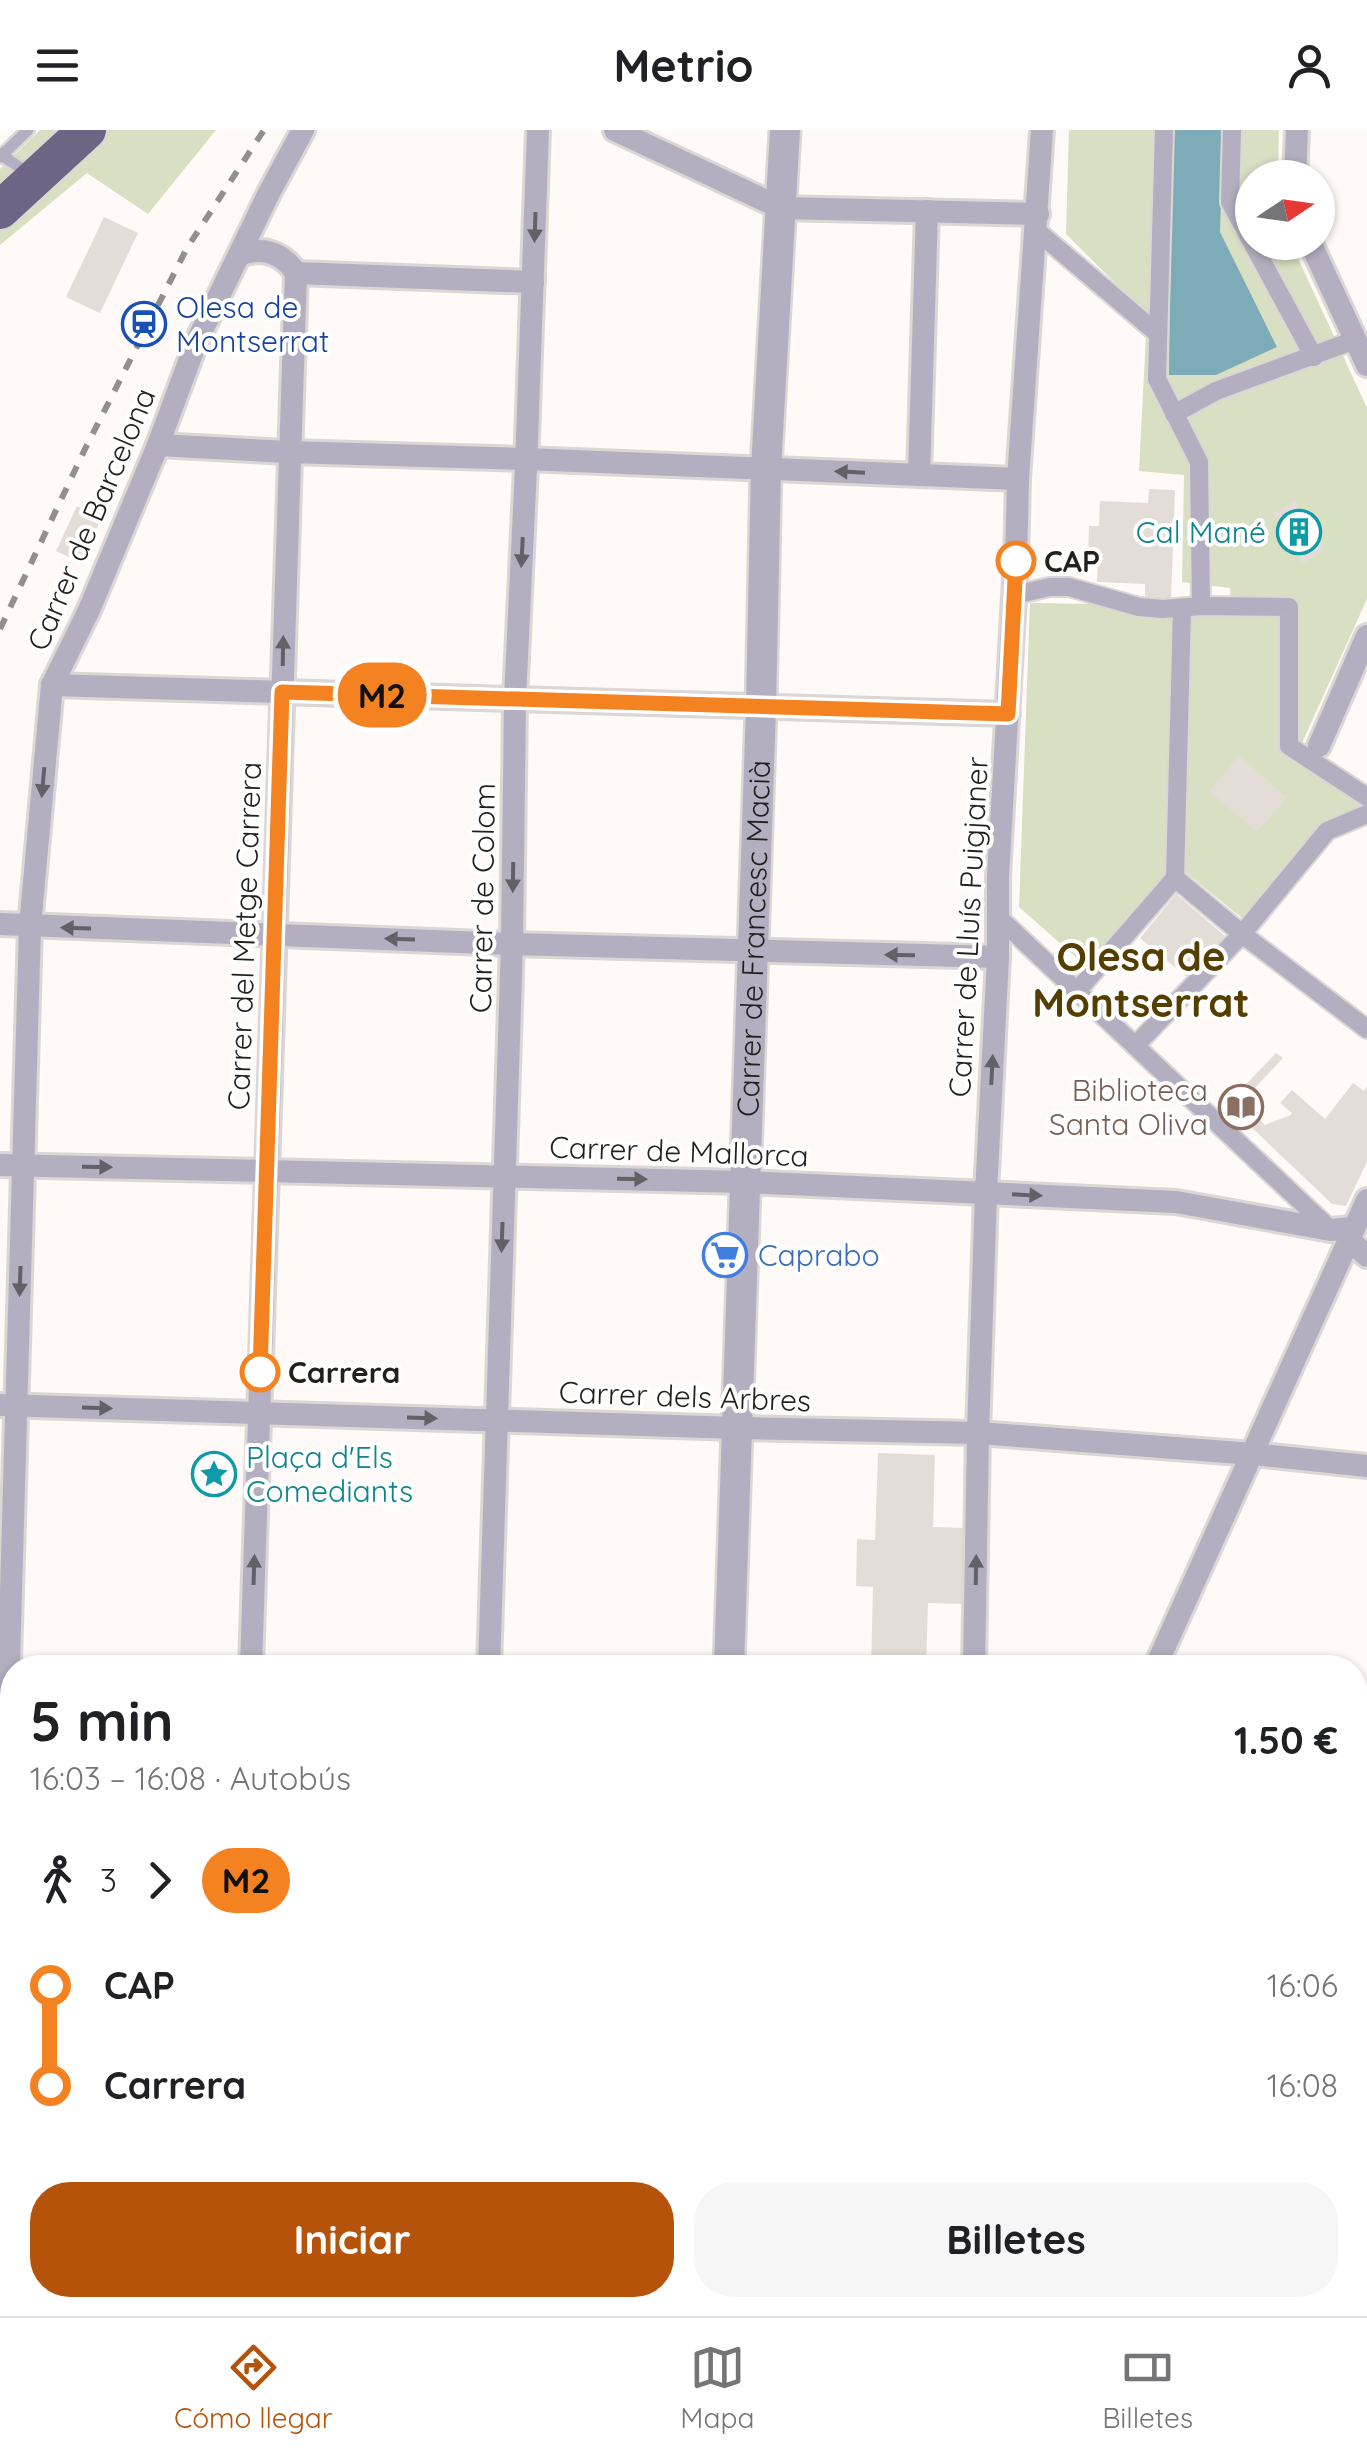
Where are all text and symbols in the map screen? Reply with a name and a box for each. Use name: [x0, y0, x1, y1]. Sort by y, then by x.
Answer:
text: Metrio: [613, 37, 754, 93]
icon: menu: [30, 38, 85, 93]
icon: person: [1282, 38, 1337, 93]
north arrow: [1235, 160, 1335, 260]
map controls: [1235, 160, 1335, 260]
one-way arrow: [526, 212, 542, 244]
place label: Olesa de Montserrat: [176, 288, 329, 360]
station icon: Olesa de Montserrat: [121, 301, 167, 347]
street label: Carrer de Barcelona: [19, 382, 163, 656]
one-way arrow: [834, 464, 866, 480]
building icon: Cal Mané: [1276, 509, 1322, 555]
place label: Cal Mané: [1136, 513, 1266, 551]
one-way arrow: [514, 537, 530, 569]
marker: CAP: [997, 542, 1035, 580]
place label: CAP: [1044, 542, 1100, 580]
one-way arrow: [276, 634, 292, 666]
line badge: M2: [337, 662, 427, 728]
text: M2: [358, 673, 406, 717]
street label: Carrer de Lluís Puigjaner: [940, 755, 996, 1098]
street label: Carrer de Francesc Macià: [728, 759, 778, 1118]
street label: Carrer del Metge Carrera: [219, 761, 269, 1111]
one-way arrow: [35, 767, 51, 798]
street label: Carrer de Colom: [461, 783, 503, 1013]
one-way arrow: [505, 862, 521, 894]
one-way arrow: [59, 919, 91, 935]
one-way arrow: [384, 931, 416, 947]
district label: Olesa de Montserrat: [1032, 931, 1250, 1027]
one-way arrow: [884, 947, 916, 963]
one-way arrow: [984, 1054, 1000, 1086]
place label: Biblioteca Santa Oliva: [1049, 1071, 1208, 1143]
library icon: Biblioteca Santa Oliva: [1218, 1084, 1264, 1130]
street label: Carrer de Mallorca: [549, 1127, 809, 1175]
one-way arrow: [82, 1160, 114, 1176]
one-way arrow: [617, 1172, 649, 1188]
one-way arrow: [1012, 1187, 1043, 1203]
one-way arrow: [494, 1221, 510, 1253]
supermarket icon: Caprabo: [702, 1232, 748, 1278]
place label: Caprabo: [758, 1236, 880, 1274]
one-way arrow: [12, 1266, 28, 1298]
marker: Carrera: [241, 1353, 279, 1391]
place label: Carrera: [288, 1353, 400, 1391]
street label: Carrer dels Arbres: [558, 1373, 812, 1419]
one-way arrow: [82, 1401, 114, 1417]
one-way arrow: [407, 1410, 439, 1426]
place label: Plaça d'Els Comediants: [246, 1438, 413, 1510]
place icon: Plaça d'Els Comediants: [191, 1451, 237, 1497]
one-way arrow: [246, 1554, 262, 1586]
one-way arrow: [968, 1554, 984, 1586]
text: 5 min: [30, 1686, 174, 1755]
text: 1.50 €: [1234, 1716, 1338, 1764]
text: 16:03 – 16:08 · Autobús: [30, 1758, 351, 1798]
icon: walk: [30, 1853, 85, 1908]
icon: forward: [132, 1853, 187, 1908]
text: M2: [222, 1858, 270, 1902]
text: 3: [100, 1860, 117, 1900]
text: CAP: [104, 1961, 175, 2009]
text: 16:06: [1267, 1965, 1338, 2005]
text: Carrera: [104, 2061, 246, 2109]
text: 16:08: [1267, 2065, 1338, 2105]
button: Iniciar: [30, 2182, 674, 2297]
button: Billetes: [694, 2182, 1338, 2297]
tab: Cómo llegar: [174, 2340, 333, 2435]
tab: Mapa: [680, 2340, 754, 2435]
tab: Billetes: [1102, 2340, 1193, 2435]

